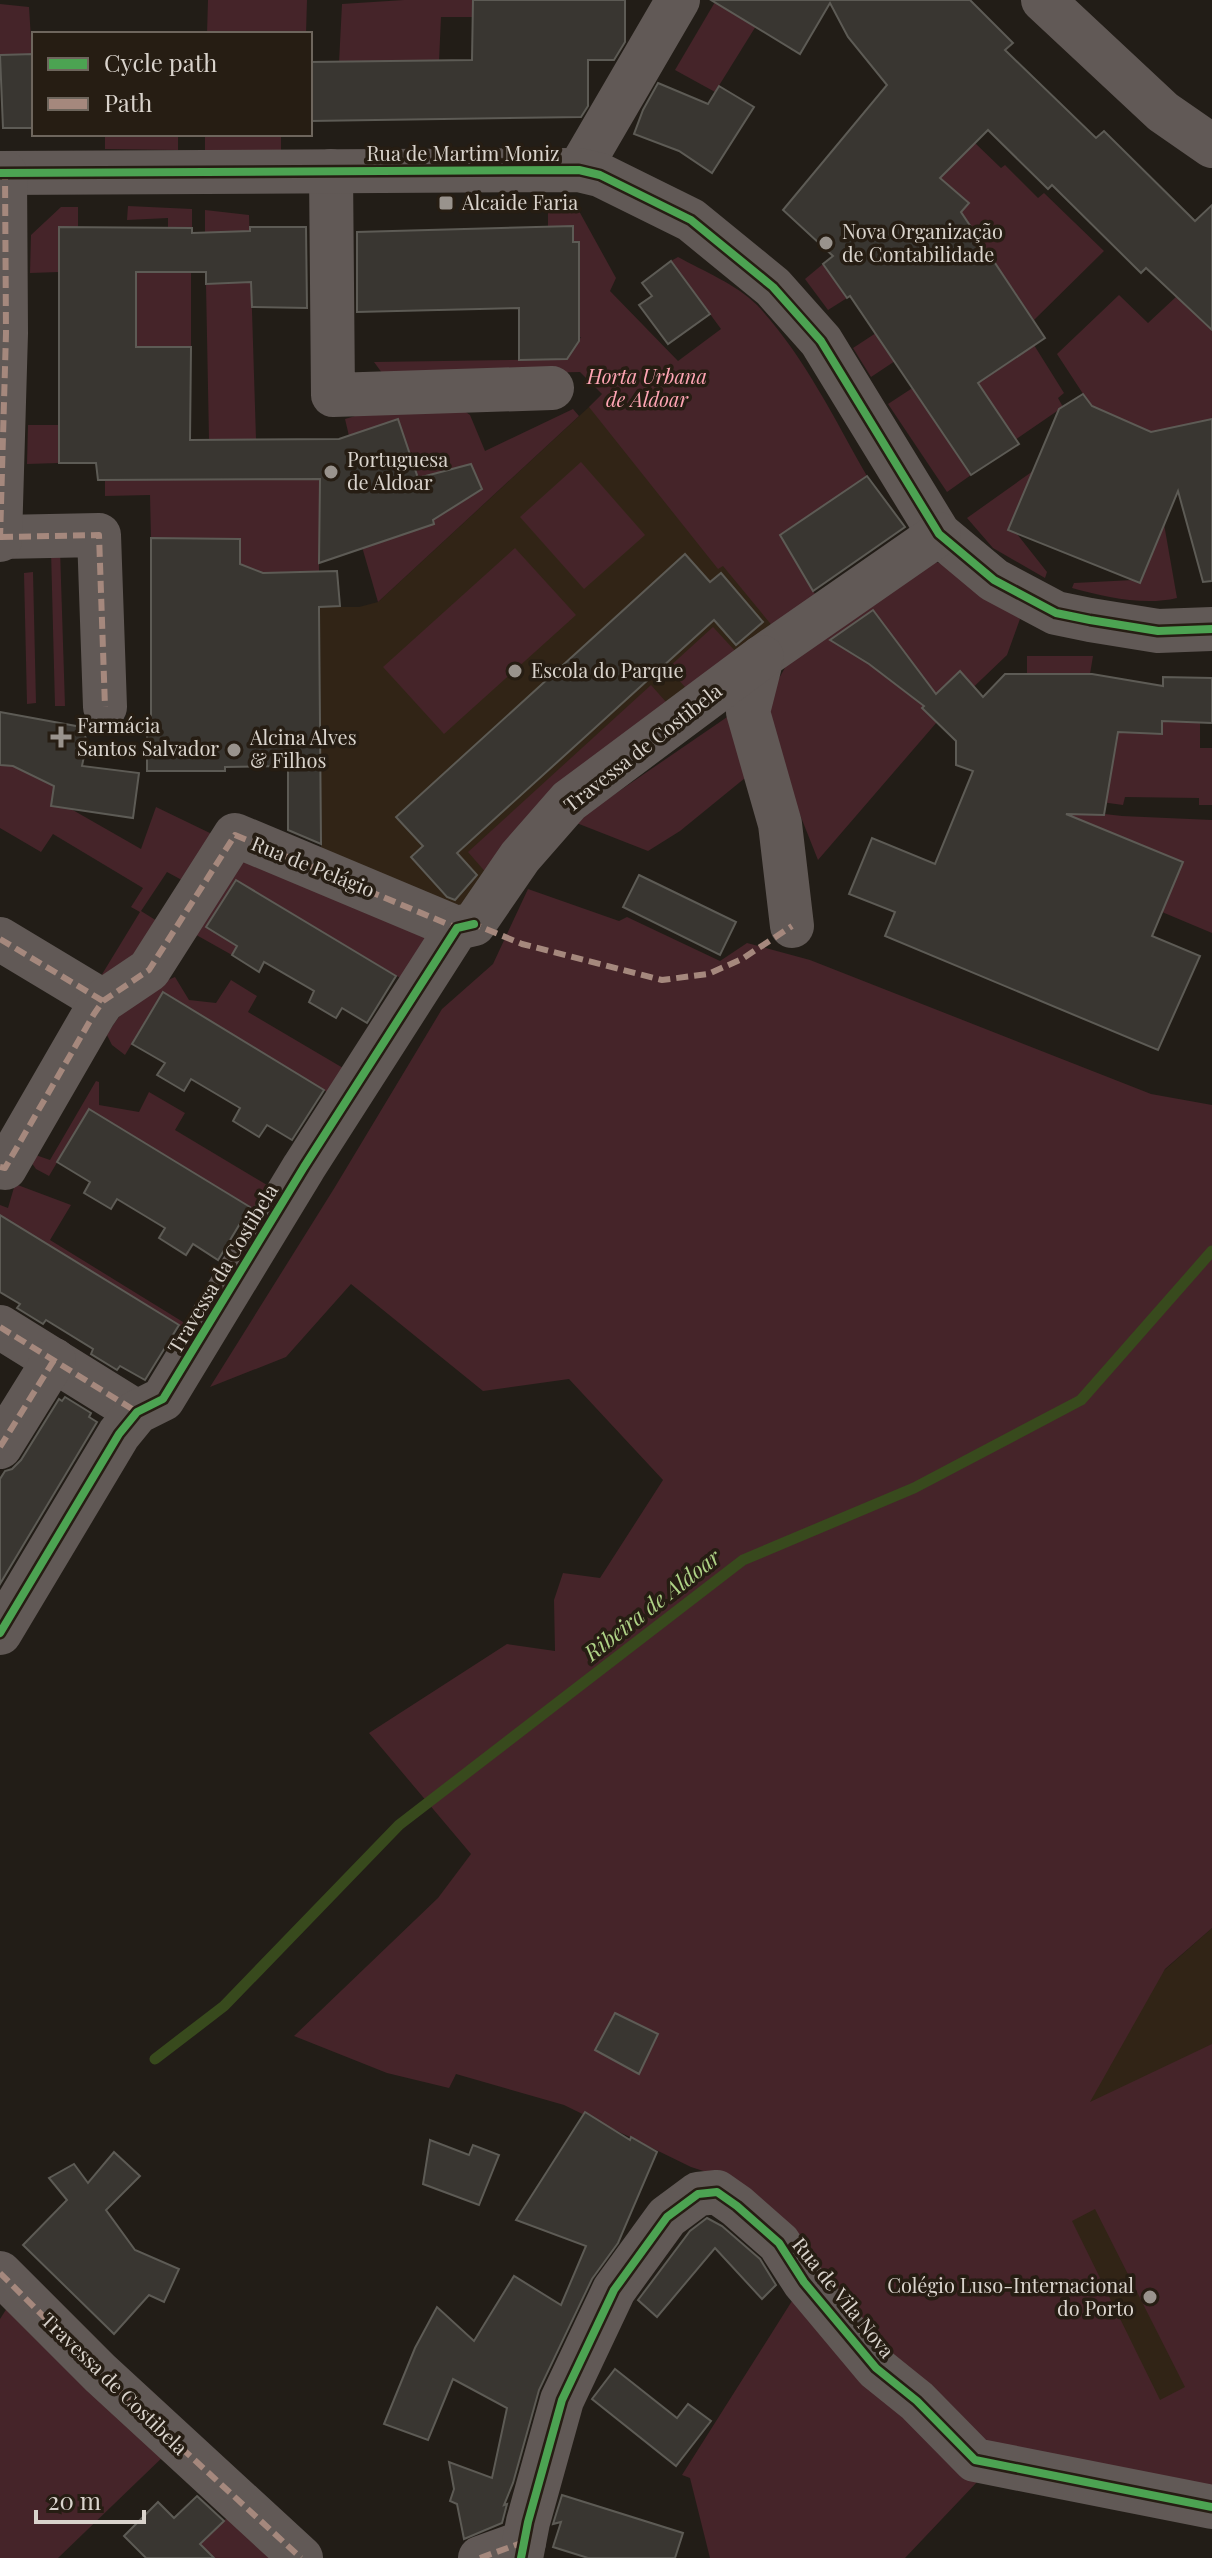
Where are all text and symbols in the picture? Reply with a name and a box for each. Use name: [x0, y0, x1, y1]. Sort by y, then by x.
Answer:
legend: [32, 32, 312, 136]
text: Cycle path: [104, 46, 217, 78]
text: Path: [104, 86, 152, 118]
street label: Rua de Martim Moniz: [366, 139, 560, 166]
place label: Alcaide Faria: [461, 188, 578, 215]
marker: Alcaide Faria: [437, 194, 455, 212]
place label: Nova Organização de Contabilidade: [842, 217, 1003, 267]
marker: Nova Organização de Contabilidade: [817, 234, 835, 252]
park label: Horta Urbana de Aldoar: [586, 362, 707, 412]
place label: Portuguesa de Aldoar: [347, 445, 448, 495]
marker: Portuguesa de Aldoar: [322, 463, 340, 481]
place label: Escola do Parque: [531, 656, 684, 683]
marker: Escola do Parque: [506, 662, 524, 680]
street label: Travessa de Costibela: [557, 676, 727, 817]
place label: Farmácia Santos Salvador: [77, 711, 219, 761]
place label: Alcina Alves & Filhos: [249, 723, 357, 773]
marker: Farmácia Santos Salvador: [52, 728, 70, 746]
marker: Alcina Alves & Filhos: [225, 741, 243, 759]
street label: Rua de Pelágio: [248, 829, 379, 903]
street label: Travessa da Costibela: [160, 1178, 283, 1358]
water label: Ribeira de Aldoar: [576, 1541, 726, 1668]
street label: Rua de Vila Nova: [787, 2231, 901, 2363]
place label: Colégio Luso-Internacional do Porto: [887, 2271, 1134, 2321]
marker: Colégio Luso-Internacional do Porto: [1141, 2288, 1159, 2306]
street label: Travessa de Costibela: [36, 2306, 194, 2460]
scale bar: [36, 2474, 144, 2524]
text: 20 m: [48, 2484, 101, 2516]

